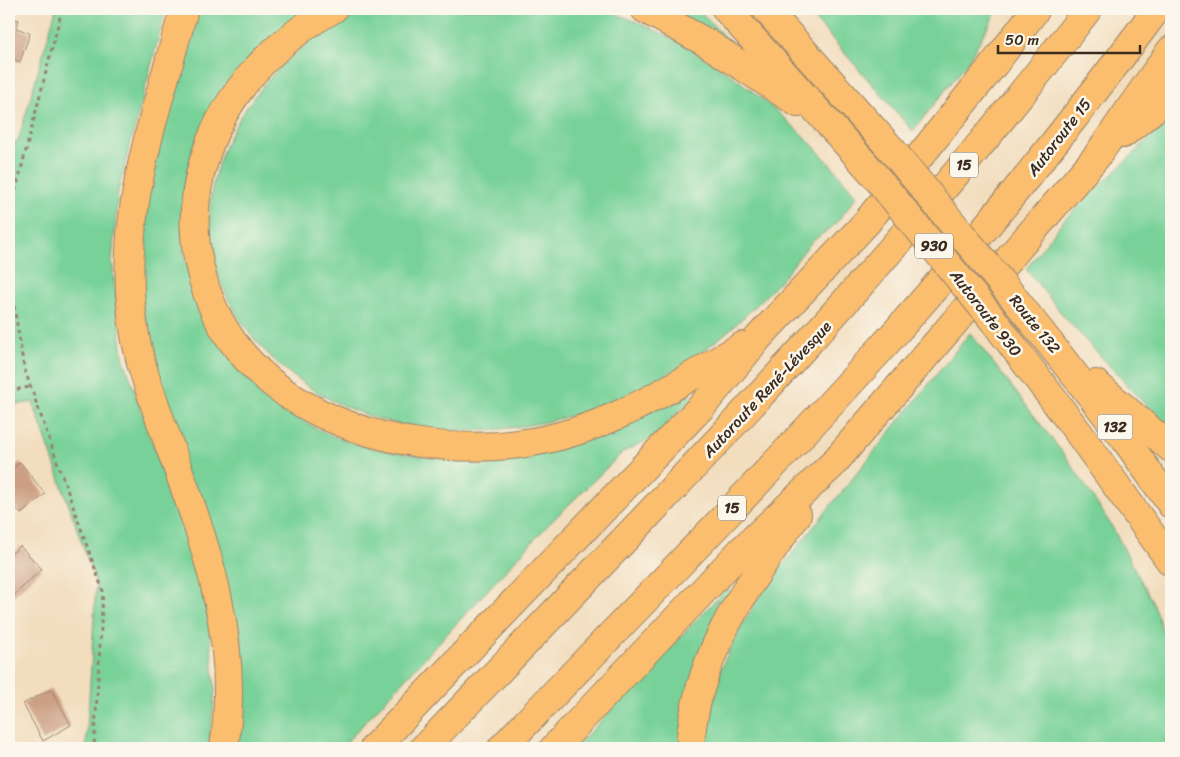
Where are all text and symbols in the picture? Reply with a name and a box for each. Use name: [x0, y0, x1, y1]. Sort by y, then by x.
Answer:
scale bar: [998, 22, 1140, 54]
text: 50 m: [1005, 27, 1040, 53]
street label: Autoroute 15: [1018, 91, 1099, 183]
road number: 15: [950, 152, 978, 178]
road number: 930: [915, 234, 953, 258]
street label: Autoroute 930: [942, 262, 1030, 363]
street label: Route 132: [1002, 288, 1068, 360]
street label: Autoroute René-Lévesque: [694, 313, 839, 465]
road number: 132: [1098, 414, 1132, 440]
road number: 15: [718, 496, 746, 520]

